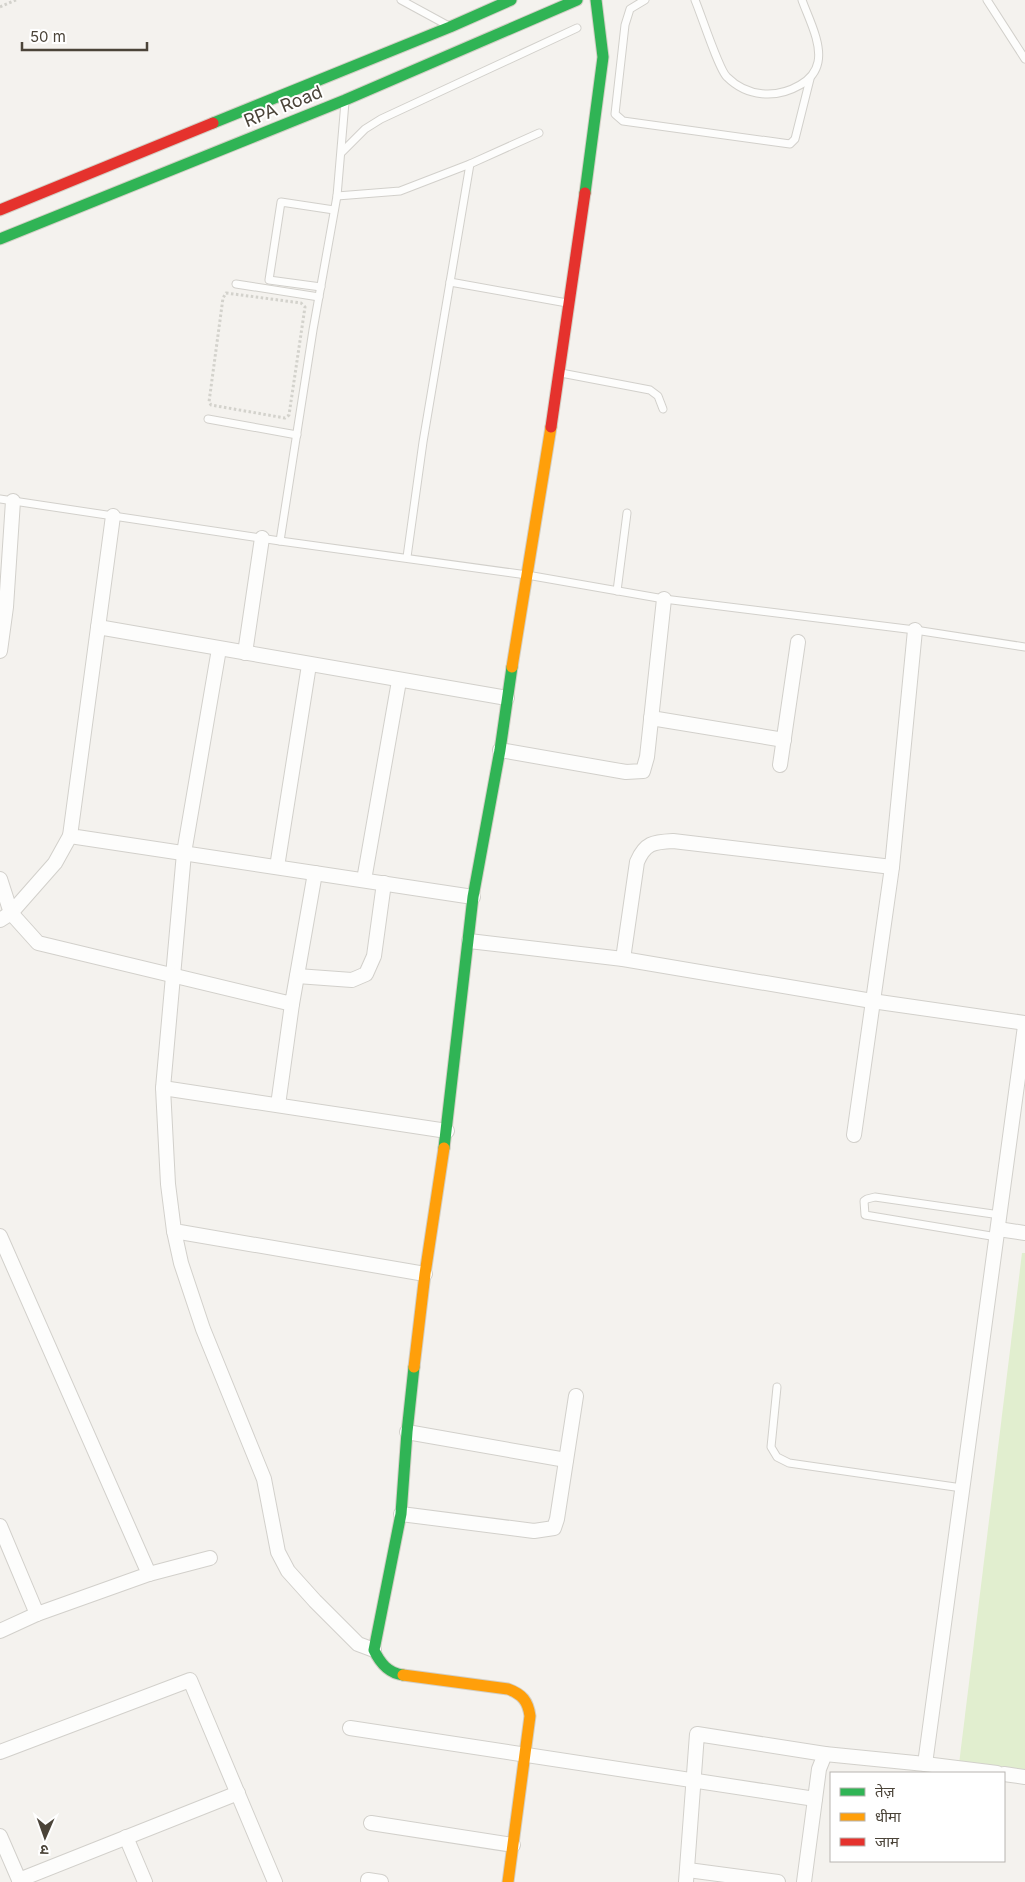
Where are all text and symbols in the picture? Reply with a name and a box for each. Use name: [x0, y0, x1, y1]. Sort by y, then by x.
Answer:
scale bar: [22, 20, 148, 52]
text: 50 m: [30, 27, 66, 46]
street label: RPA Road: [241, 81, 325, 131]
legend: [830, 1772, 1005, 1862]
text: तेज़: [875, 1782, 896, 1801]
text: धीमा: [875, 1807, 902, 1826]
north arrow: [20, 1812, 70, 1862]
text: जाम: [875, 1832, 900, 1851]
text: उ: [39, 1842, 49, 1859]

